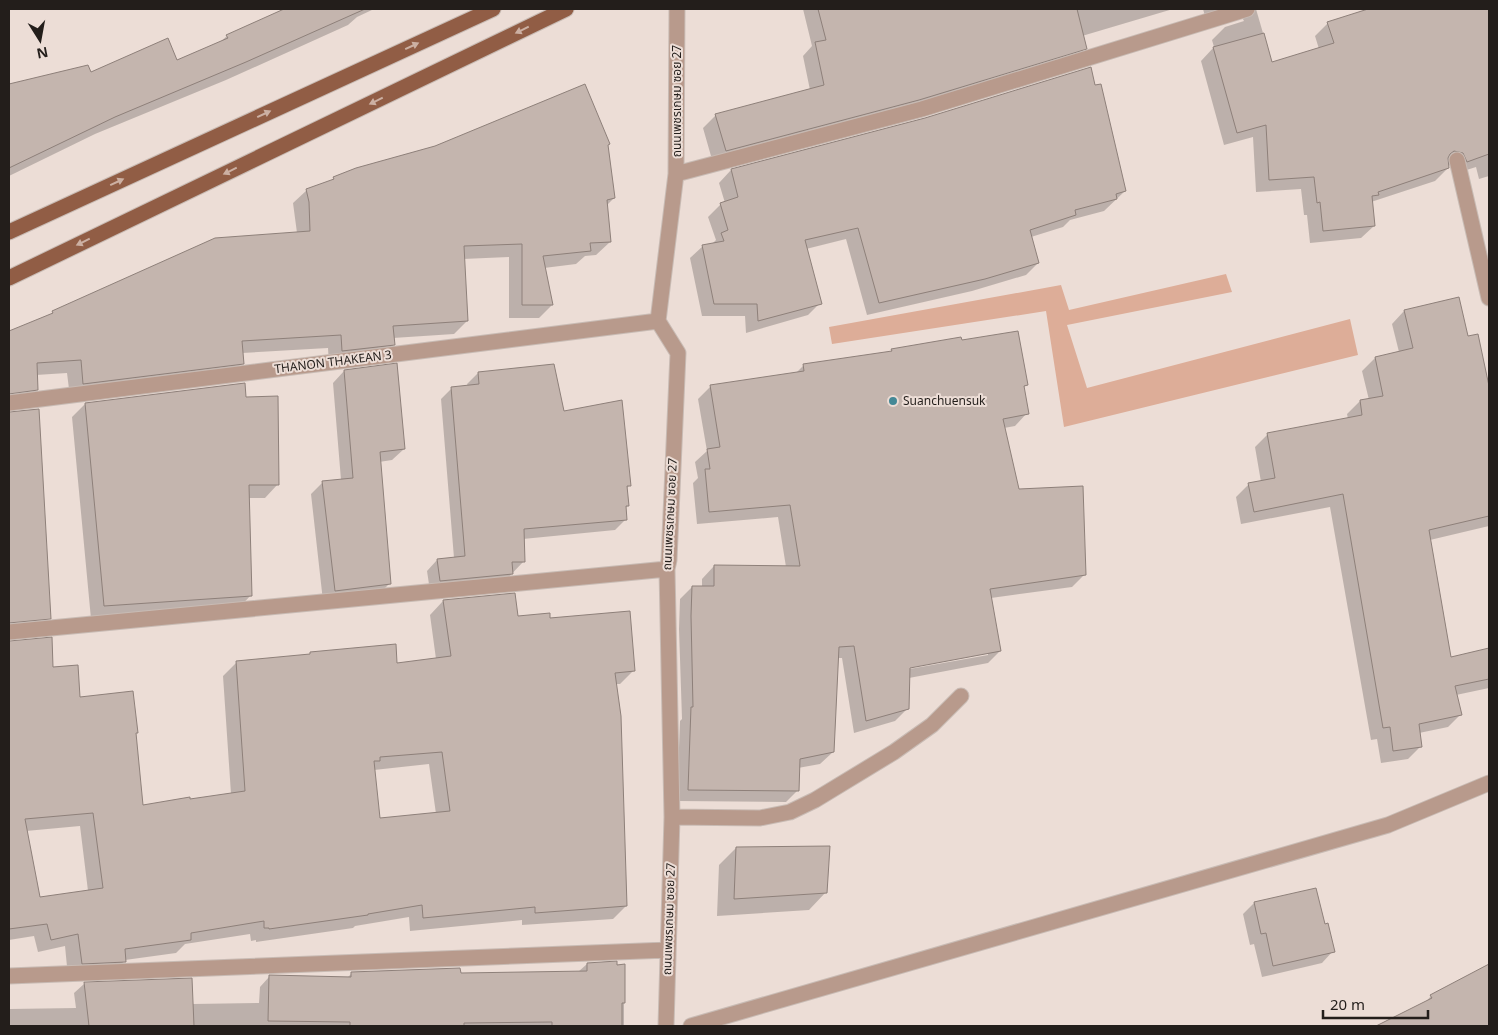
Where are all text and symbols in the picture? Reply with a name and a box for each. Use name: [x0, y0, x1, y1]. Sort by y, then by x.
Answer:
north arrow: [15, 15, 65, 65]
one-way arrow: [515, 26, 530, 34]
text: N: [35, 41, 50, 64]
one-way arrow: [405, 42, 419, 50]
street label: ถนนเพชรเกษม ซอย 27: [668, 45, 686, 157]
one-way arrow: [369, 97, 383, 105]
one-way arrow: [257, 110, 271, 118]
one-way arrow: [223, 167, 237, 175]
one-way arrow: [110, 178, 124, 186]
one-way arrow: [76, 238, 91, 246]
street label: THANON THAKEAN 3: [273, 346, 393, 378]
place label: Suanchuensuk: [903, 392, 986, 410]
marker: Suanchuensuk: [887, 395, 899, 407]
street label: ถนนเพชรเกษม ซอย 27: [658, 457, 682, 571]
street label: ถนนเพชรเกษม ซอย 27: [658, 862, 680, 976]
scale bar: [1323, 988, 1428, 1020]
text: 20 m: [1330, 994, 1365, 1017]

